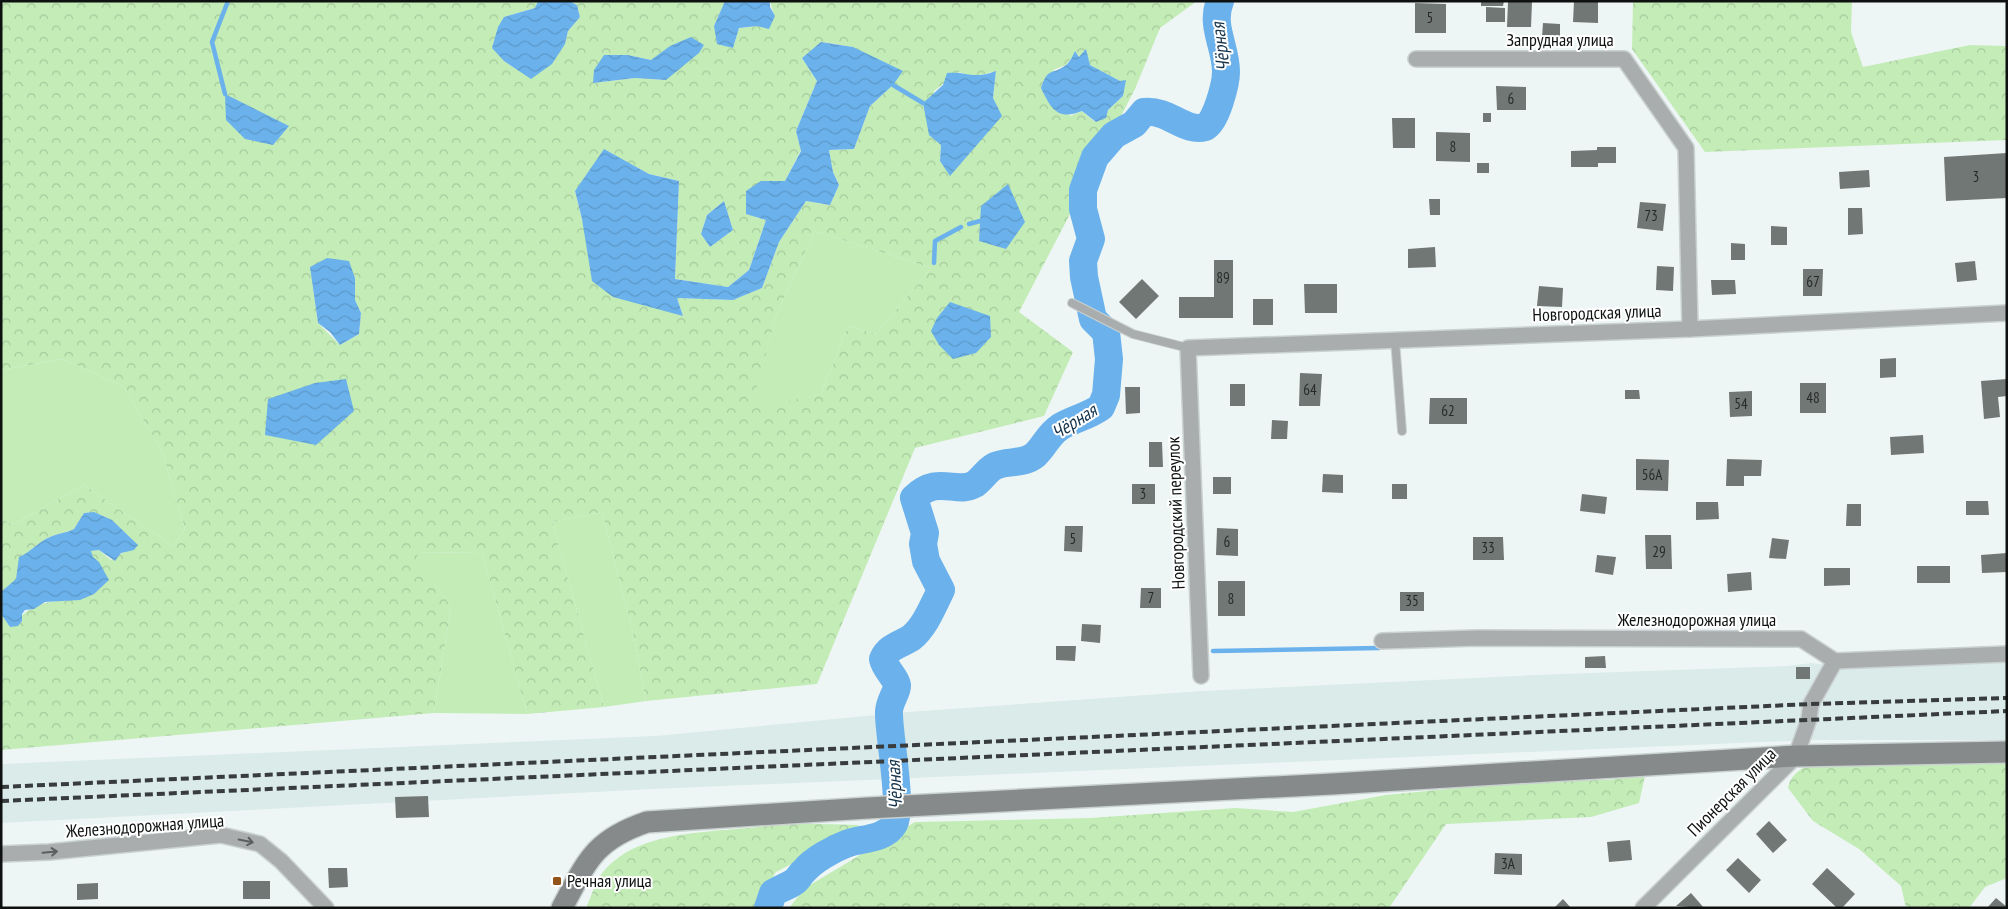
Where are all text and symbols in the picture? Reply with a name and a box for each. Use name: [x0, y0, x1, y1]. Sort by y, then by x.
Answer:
house number: 5: [1427, 8, 1433, 27]
water label: Чёрная: [1205, 20, 1235, 73]
street label: Запрудная улица: [1506, 28, 1614, 51]
house number: 6: [1508, 89, 1515, 108]
house number: 8: [1450, 137, 1456, 156]
house number: 3: [1973, 167, 1979, 186]
house number: 73: [1644, 206, 1658, 225]
house number: 89: [1216, 268, 1230, 287]
house number: 67: [1806, 272, 1820, 291]
street label: Новгородская улица: [1532, 299, 1662, 326]
house number: 64: [1303, 380, 1317, 399]
house number: 48: [1806, 388, 1820, 407]
house number: 54: [1734, 394, 1748, 413]
water label: Чёрная: [1047, 397, 1102, 444]
house number: 62: [1441, 401, 1455, 420]
street label: Новгородский переулок: [1161, 436, 1190, 590]
house number: 56А: [1642, 465, 1663, 484]
house number: 3: [1140, 484, 1146, 503]
house number: 5: [1070, 529, 1076, 548]
house number: 6: [1224, 532, 1231, 551]
house number: 33: [1481, 538, 1495, 557]
house number: 29: [1652, 542, 1666, 561]
house number: 7: [1148, 588, 1154, 607]
house number: 8: [1228, 589, 1234, 608]
house number: 35: [1405, 591, 1419, 610]
street label: Железнодорожная улица: [1617, 608, 1776, 631]
street label: Пионерская улица: [1682, 742, 1781, 841]
water label: Чёрная: [881, 758, 907, 810]
street label: Железнодорожная улица: [64, 808, 225, 843]
one-way arrow: [238, 837, 254, 846]
one-way arrow: [42, 847, 58, 857]
house number: 3А: [1501, 854, 1516, 873]
place label: Речная улица: [567, 869, 652, 892]
marker: Речная улица: [551, 875, 563, 887]

